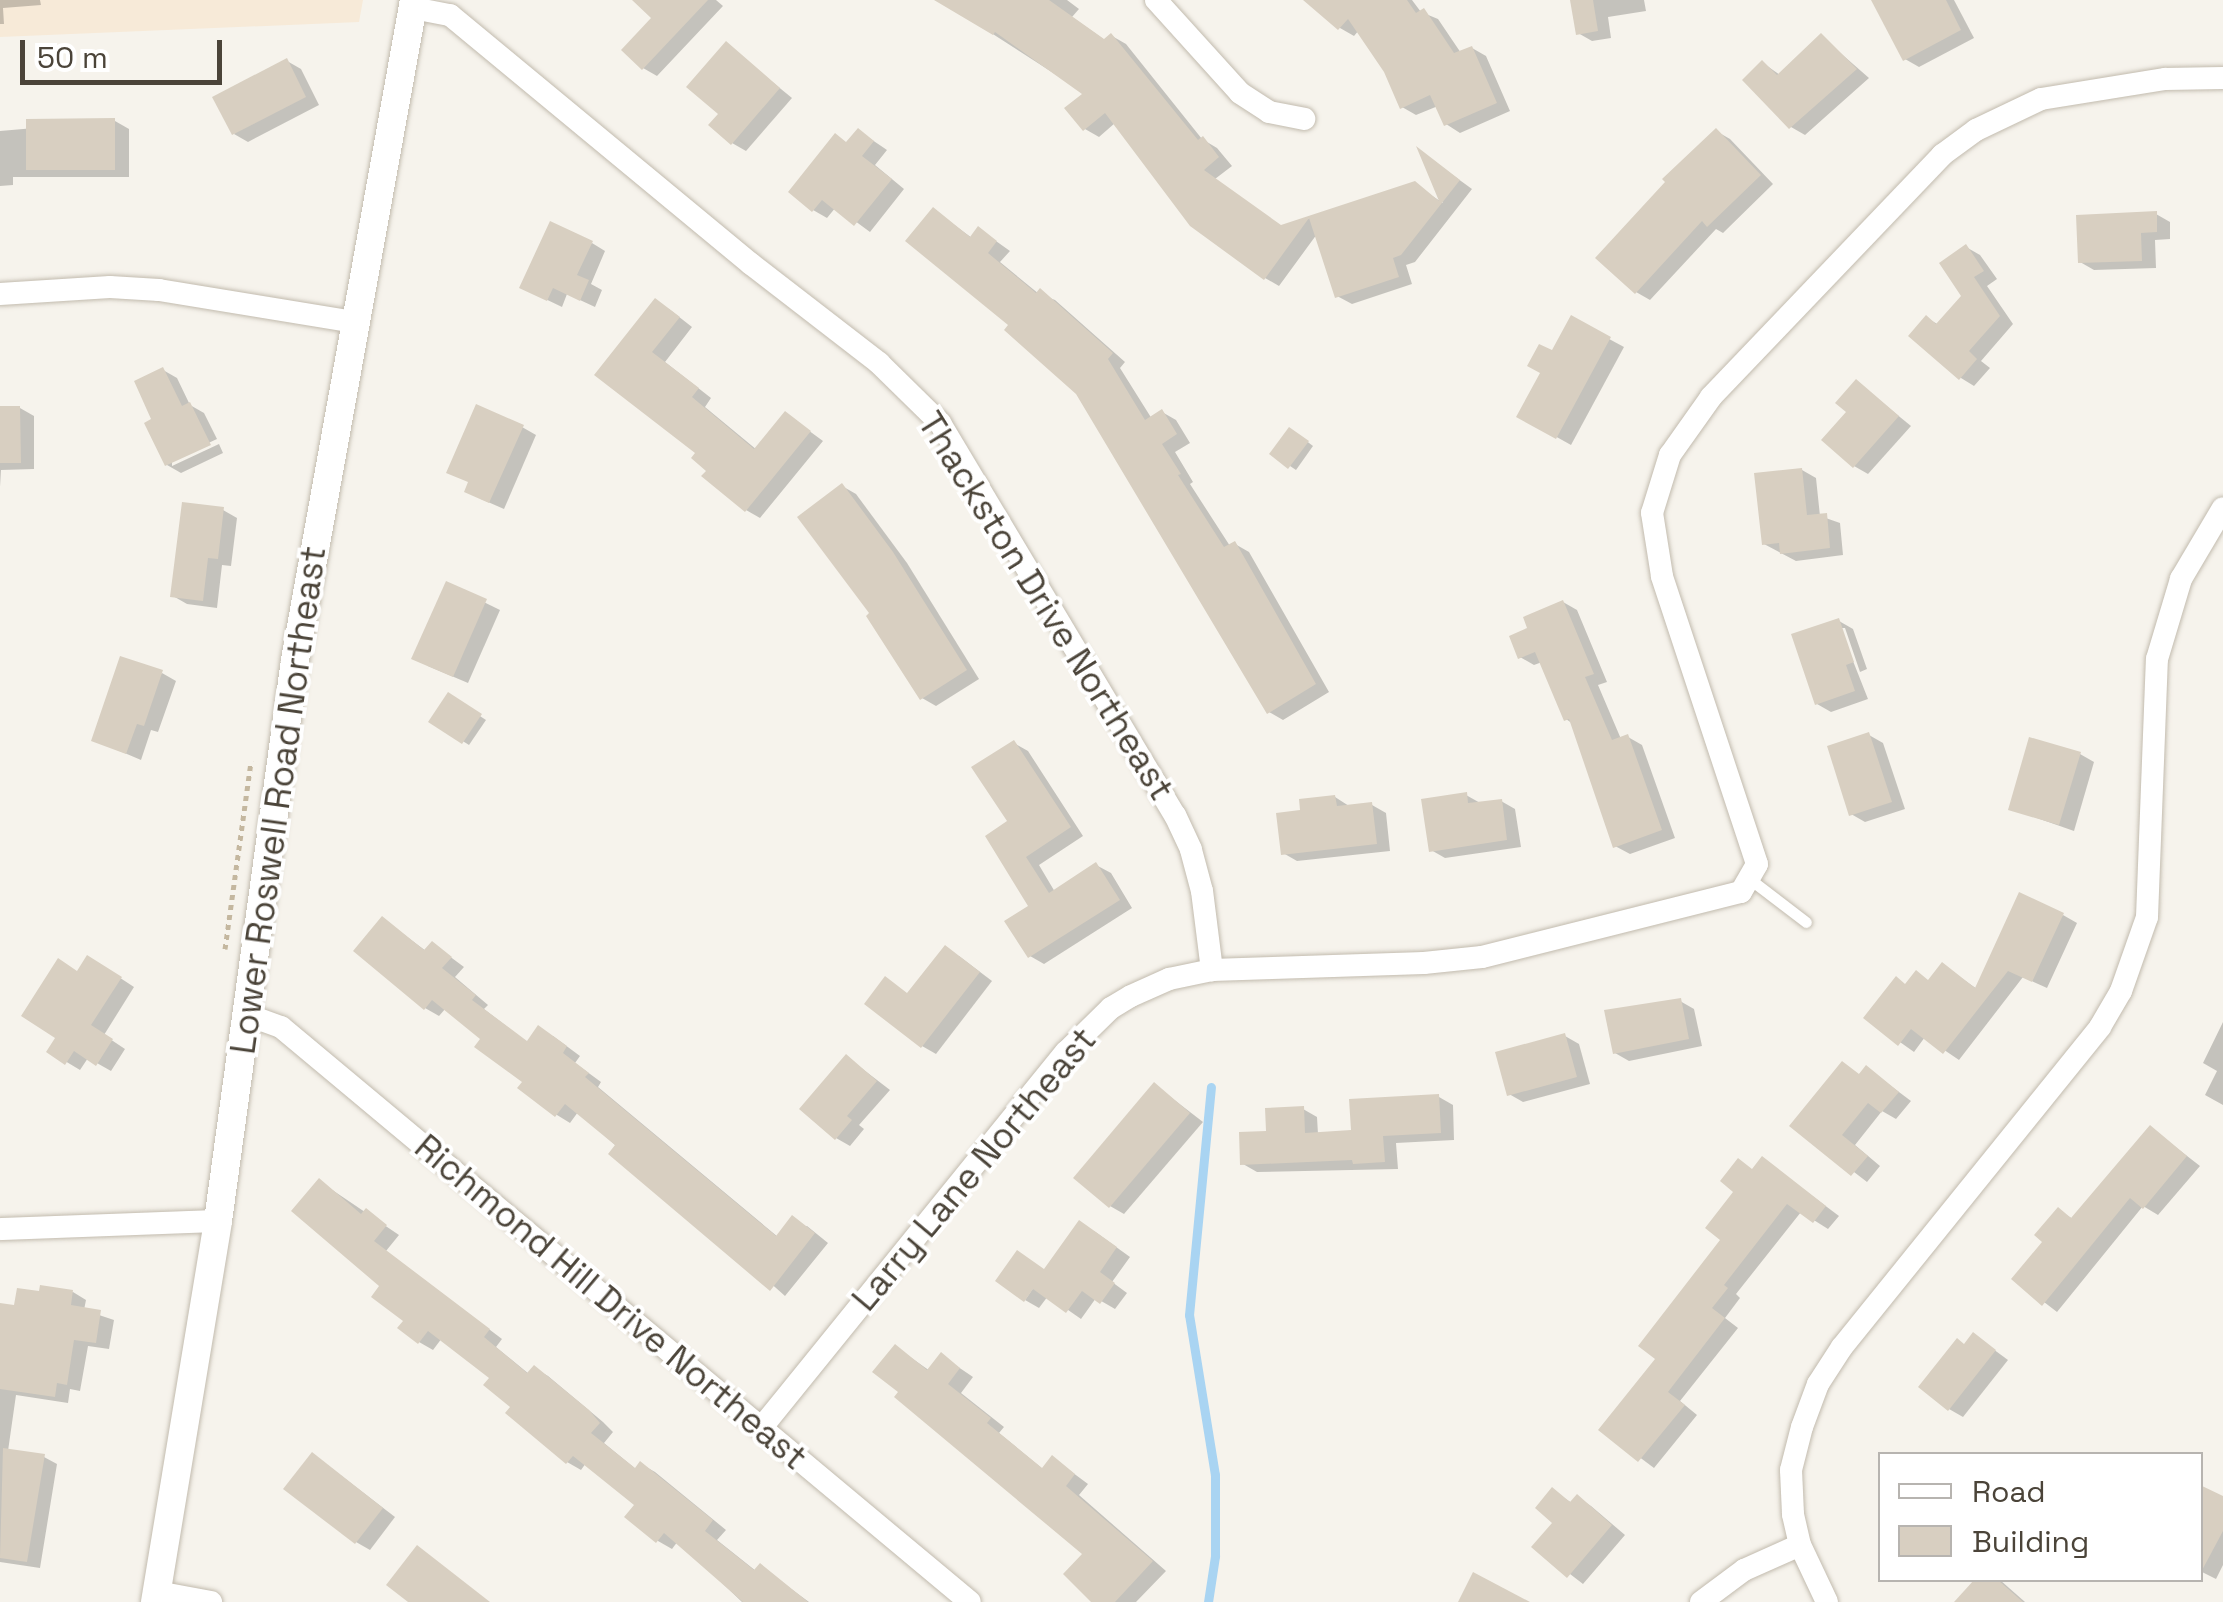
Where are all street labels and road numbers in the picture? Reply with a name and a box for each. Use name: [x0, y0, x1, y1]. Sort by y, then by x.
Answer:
street label: Thackston Drive Northeast: [909, 404, 1183, 808]
street label: Lower Roswell Road Northeast: [222, 543, 334, 1057]
street label: Larry Lane Northeast: [843, 1019, 1105, 1319]
street label: Richmond Hill Drive Northeast: [406, 1126, 816, 1478]

